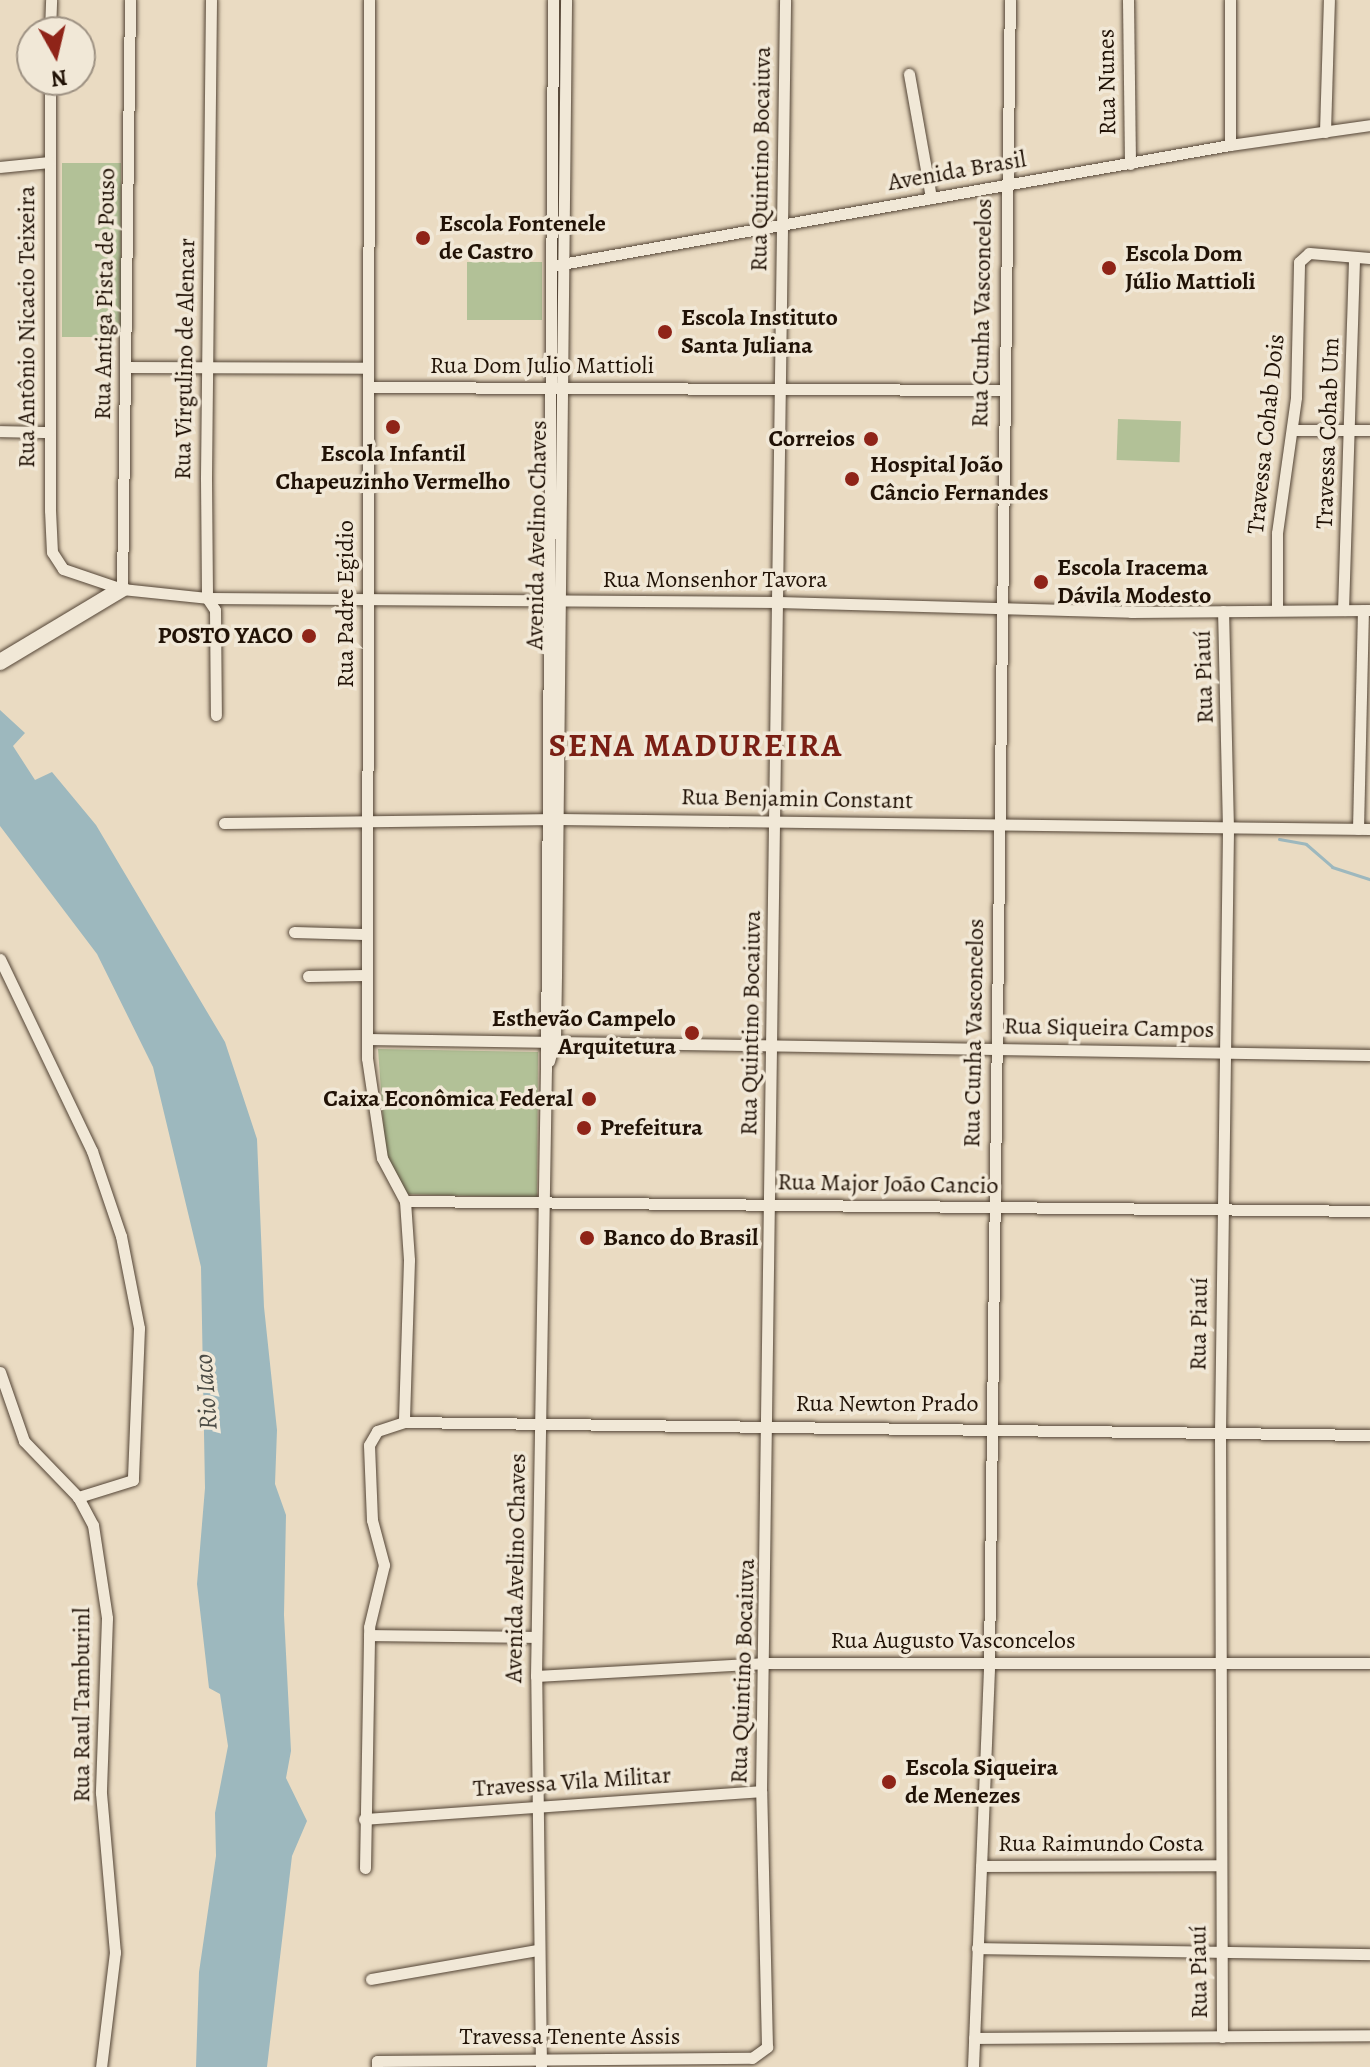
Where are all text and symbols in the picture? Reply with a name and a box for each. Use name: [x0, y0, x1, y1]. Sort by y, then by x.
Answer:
north arrow: [16, 16, 96, 96]
street label: Rua Nunes: [1092, 28, 1122, 136]
street label: Rua Quintino Bocaiuva: [745, 46, 777, 272]
text: N: [49, 62, 69, 94]
street label: Avenida Brasil: [886, 145, 1028, 197]
street label: Rua Antiga Pista de Pouso: [88, 168, 122, 420]
street label: Rua Antônio Nicacio Teixeira: [13, 186, 41, 468]
street label: Rua Cunha Vasconcelos: [966, 198, 998, 428]
place label: Escola Fontenele de Castro: [439, 210, 606, 266]
marker: Escola Fontenele de Castro: [414, 229, 432, 247]
street label: Rua Virgulino de Alencar: [168, 238, 202, 480]
place label: Escola Dom Júlio Mattioli: [1125, 240, 1256, 296]
marker: Escola Dom Júlio Mattioli: [1100, 259, 1118, 277]
place label: Escola Instituto Santa Juliana: [681, 304, 838, 360]
marker: Escola Instituto Santa Juliana: [656, 323, 674, 341]
street label: Travessa Cohab Dois: [1241, 333, 1291, 535]
street label: Travessa Cohab Um: [1310, 337, 1346, 529]
street label: Rua Dom Julio Mattioli: [430, 352, 654, 380]
marker: Escola Infantil Chapeuzinho Vermelho: [384, 418, 402, 436]
street label: Avenida Avelino Chaves: [521, 420, 553, 650]
place label: Correios: [768, 425, 855, 453]
marker: Correios: [862, 430, 880, 448]
place label: Escola Infantil Chapeuzinho Vermelho: [276, 440, 510, 496]
place label: Hospital João Câncio Fernandes: [870, 451, 1049, 507]
marker: Hospital João Câncio Fernandes: [841, 468, 863, 490]
street label: Rua Padre Egidio: [332, 520, 360, 688]
place label: Escola Iracema Dávila Modesto: [1057, 554, 1211, 610]
street label: Rua Monsenhor Tavora: [602, 566, 828, 594]
marker: Escola Iracema Dávila Modesto: [1032, 573, 1050, 591]
place label: POSTO YACO: [158, 622, 293, 650]
marker: POSTO YACO: [300, 627, 318, 645]
street label: Rua Piauí: [1188, 630, 1220, 724]
district label: SENA MADUREIRA: [549, 726, 843, 764]
street label: Rua Benjamin Constant: [681, 783, 913, 815]
street label: Rua Quintino Bocaiuva: [735, 910, 767, 1136]
street label: Rua Cunha Vasconcelos: [958, 918, 990, 1148]
place label: Esthevão Campelo Arquitetura: [492, 1005, 676, 1061]
street label: Rua Siqueira Campos: [1004, 1012, 1214, 1044]
marker: Esthevão Campelo Arquitetura: [683, 1024, 701, 1042]
place label: Caixa Econômica Federal: [323, 1085, 573, 1113]
marker: Caixa Econômica Federal: [580, 1090, 598, 1108]
place label: Prefeitura: [600, 1114, 703, 1142]
marker: Prefeitura: [575, 1119, 593, 1137]
street label: Rua Major João Cancio: [777, 1168, 999, 1200]
place label: Banco do Brasil: [603, 1224, 758, 1252]
marker: Banco do Brasil: [578, 1229, 596, 1247]
street label: Rua Piauí: [1184, 1277, 1214, 1371]
water label: Rio Iaco: [188, 1353, 224, 1431]
street label: Rua Newton Prado: [795, 1390, 979, 1418]
street label: Avenida Avelino Chaves: [500, 1453, 532, 1683]
street label: Rua Quintino Bocaiuva: [725, 1558, 761, 1784]
street label: Rua Raul Tamburinl: [68, 1607, 96, 1803]
street label: Rua Augusto Vasconcelos: [830, 1627, 1076, 1655]
place label: Escola Siqueira de Menezes: [905, 1754, 1058, 1810]
street label: Travessa Vila Militar: [472, 1761, 672, 1803]
marker: Escola Siqueira de Menezes: [880, 1773, 898, 1791]
street label: Rua Raimundo Costa: [998, 1830, 1204, 1858]
street label: Rua Piauí: [1184, 1925, 1214, 2019]
street label: Travessa Tenente Assis: [460, 2023, 680, 2051]

